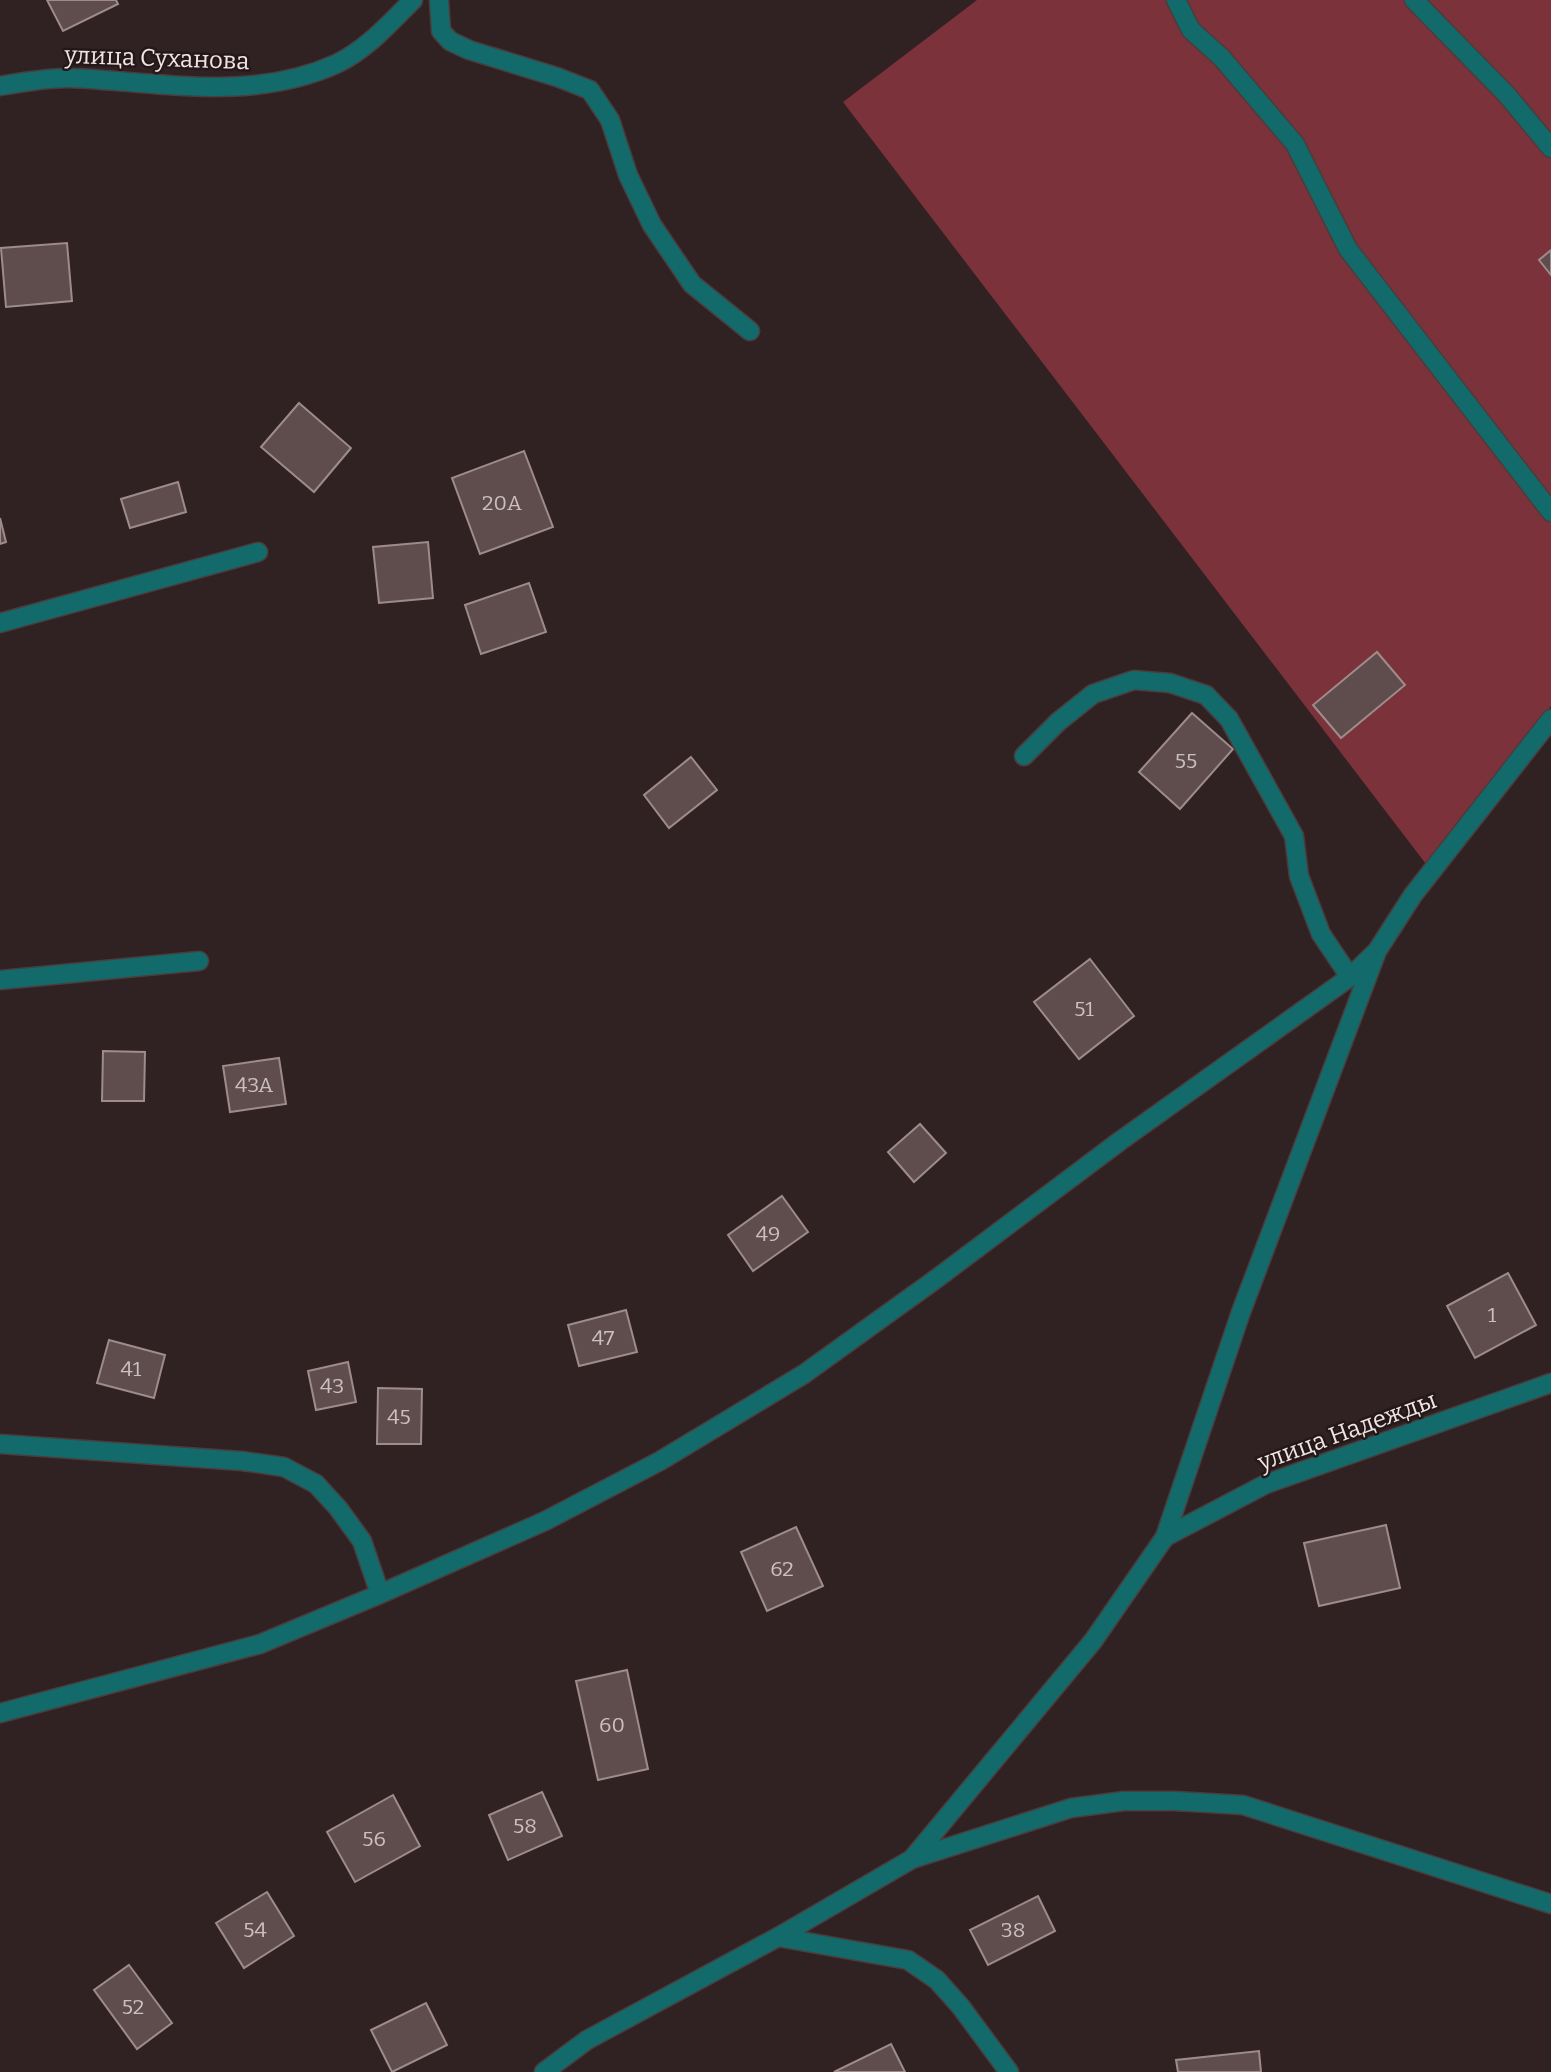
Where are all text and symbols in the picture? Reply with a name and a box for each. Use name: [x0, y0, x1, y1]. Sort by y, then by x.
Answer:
street label: улица Суханова: [63, 41, 250, 75]
house number: 20А: [482, 490, 522, 516]
house number: 55: [1175, 748, 1197, 774]
house number: 51: [1074, 996, 1094, 1022]
house number: 43А: [235, 1072, 273, 1098]
house number: 49: [756, 1221, 780, 1247]
house number: 1: [1488, 1302, 1497, 1328]
house number: 47: [592, 1325, 615, 1351]
house number: 41: [121, 1356, 142, 1382]
house number: 43: [320, 1373, 344, 1399]
street label: улица Надежды: [1253, 1386, 1440, 1477]
house number: 45: [387, 1404, 411, 1430]
house number: 62: [770, 1556, 794, 1582]
house number: 60: [599, 1712, 625, 1738]
house number: 58: [513, 1813, 537, 1839]
house number: 56: [362, 1826, 386, 1852]
house number: 54: [243, 1917, 267, 1943]
house number: 38: [1001, 1917, 1025, 1943]
house number: 52: [122, 1994, 144, 2020]

